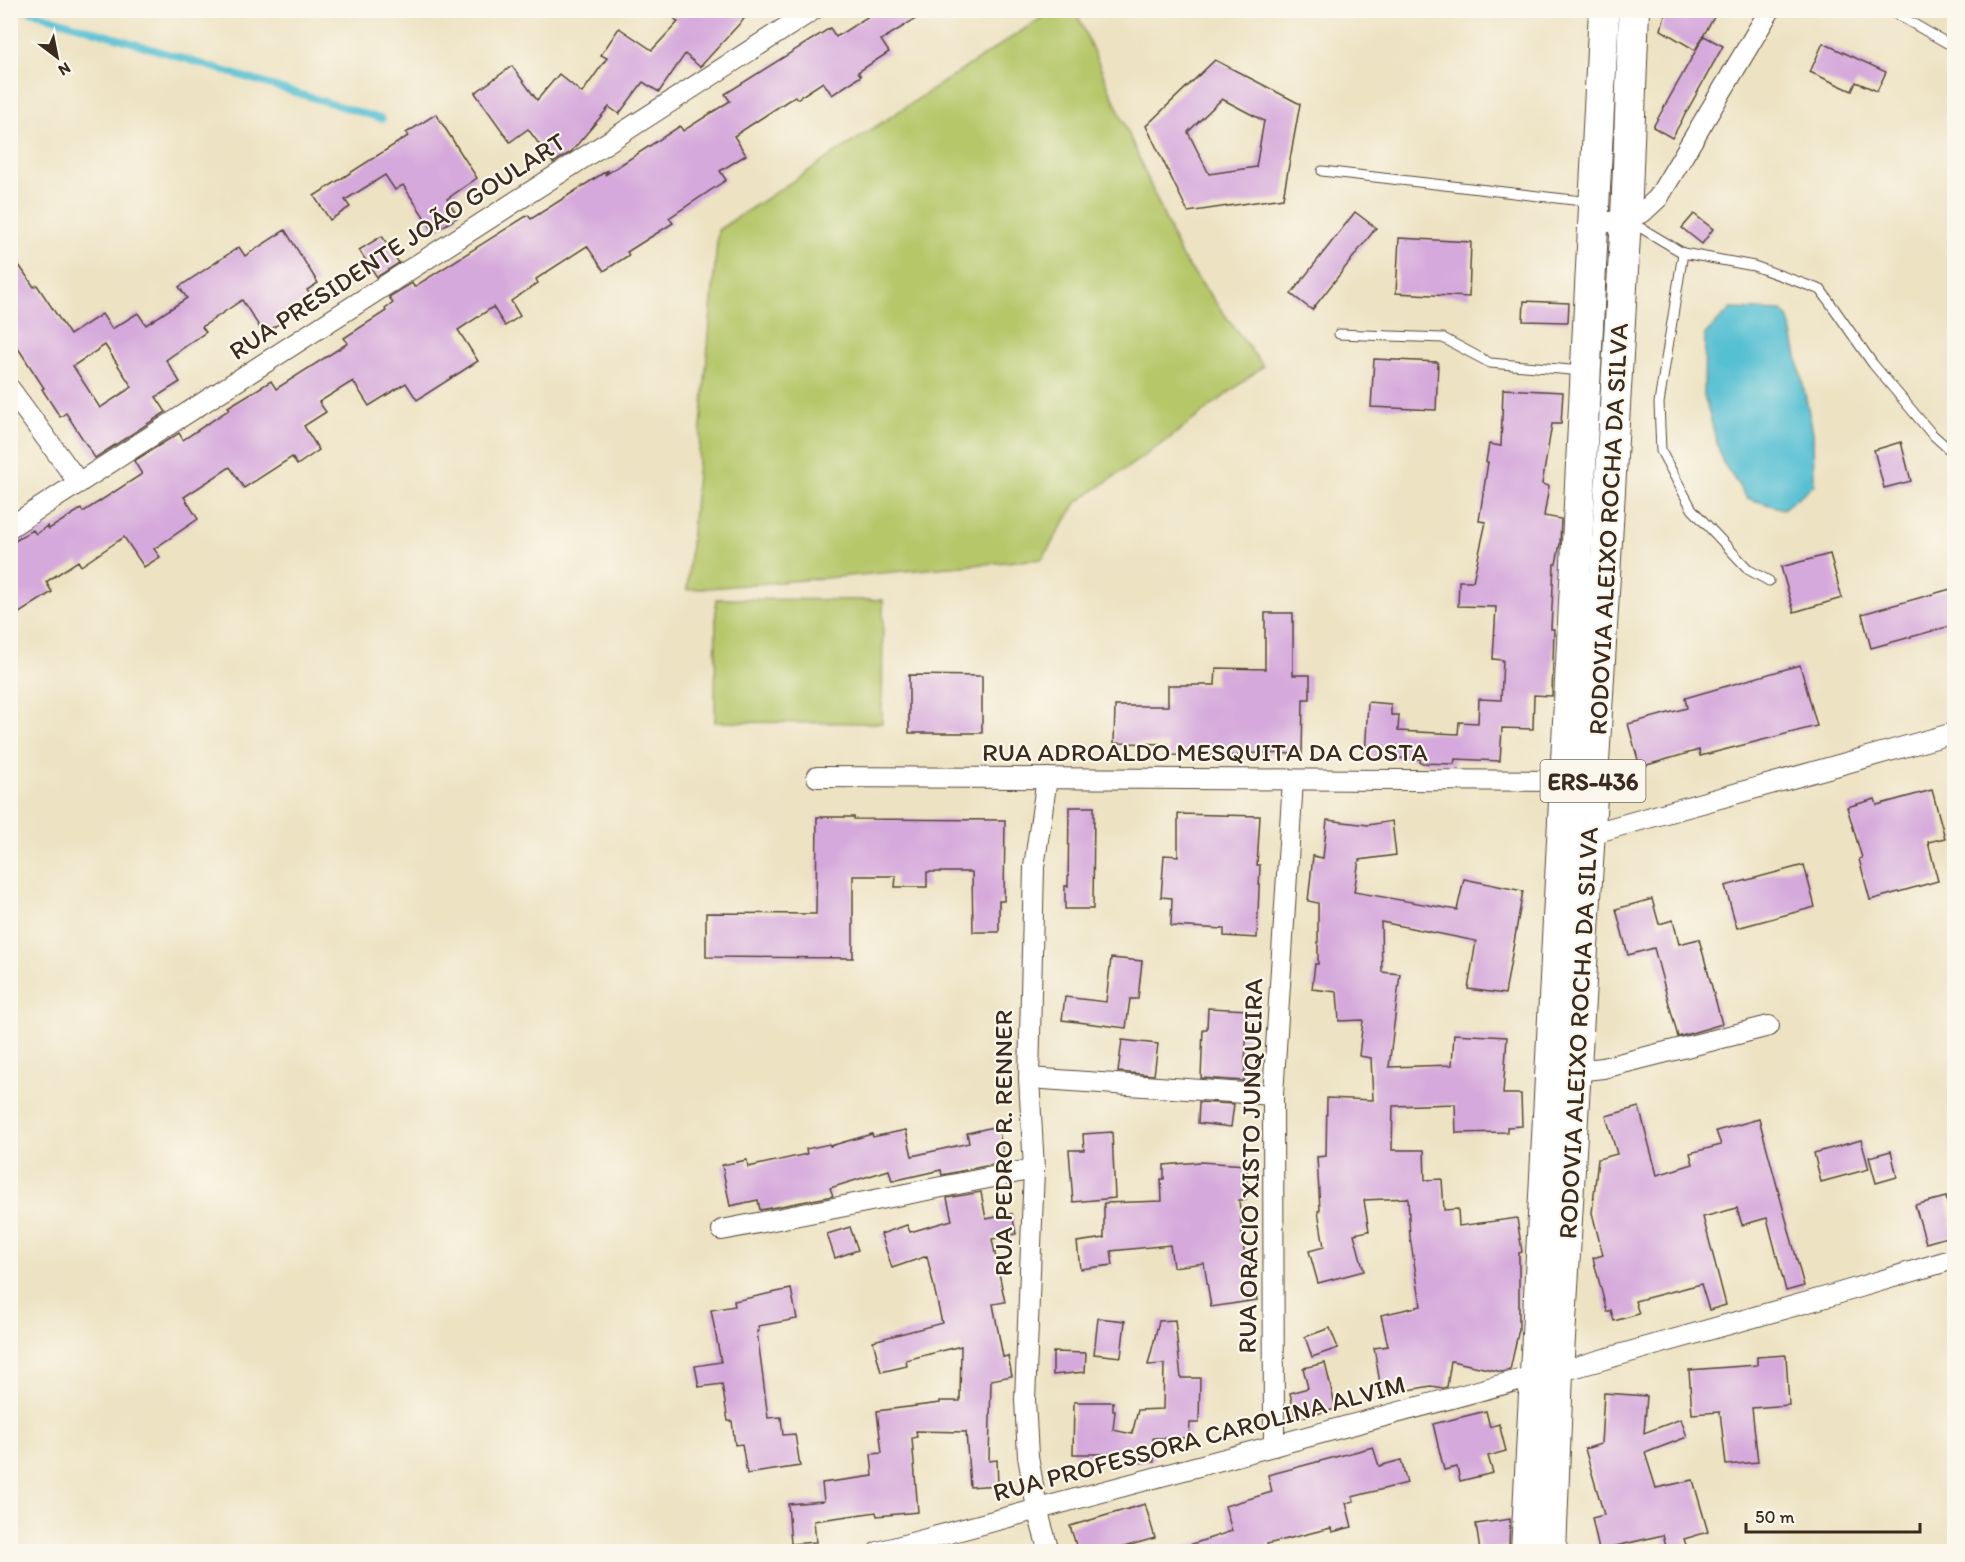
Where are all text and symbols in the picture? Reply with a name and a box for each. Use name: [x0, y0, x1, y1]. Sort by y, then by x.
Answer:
north arrow: [27, 27, 87, 87]
text: N: [55, 58, 74, 80]
street label: RUA PRESIDENTE JOÃO GOULART: [223, 125, 572, 367]
street label: RODOVIA ALEIXO ROCHA DA SILVA: [1581, 322, 1635, 736]
street label: RUA ADROALDO MESQUITA DA COSTA: [982, 736, 1428, 768]
road number: ERS-436: [1540, 760, 1646, 802]
street label: RODOVIA ALEIXO ROCHA DA SILVA: [1551, 826, 1605, 1240]
street label: RUA ORACIO XISTO JUNQUEIRA: [1231, 978, 1269, 1354]
street label: RUA PEDRO R. RENNER: [987, 1010, 1019, 1276]
street label: RUA PROFESSORA CAROLINA ALVIM: [989, 1367, 1409, 1509]
scale bar: [1746, 1496, 1920, 1534]
text: 50 m: [1755, 1506, 1795, 1528]

